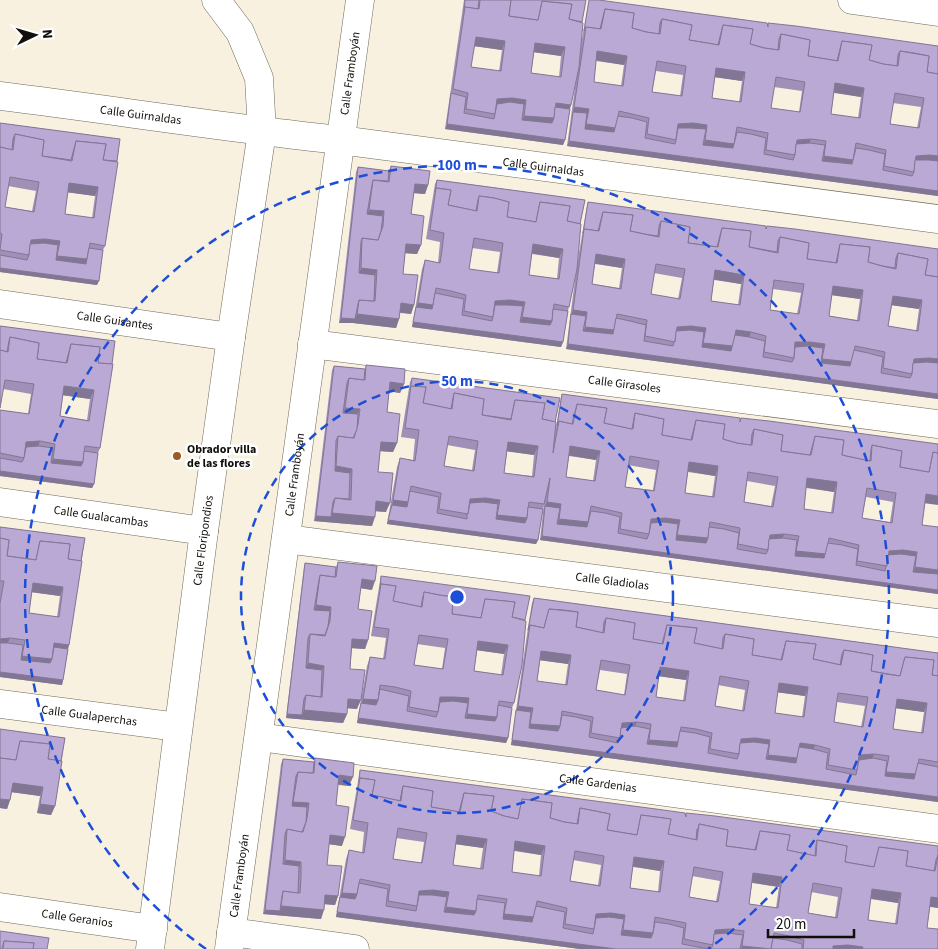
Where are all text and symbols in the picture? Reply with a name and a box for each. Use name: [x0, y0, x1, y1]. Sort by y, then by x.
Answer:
north arrow: [10, 10, 60, 60]
text: N: [37, 28, 57, 39]
street label: Calle Framboyán: [336, 30, 364, 116]
street label: Calle Guirnaldas: [99, 101, 182, 129]
street label: Calle Guirnaldas: [502, 153, 585, 181]
text: 100 m: [437, 155, 477, 176]
street label: Calle Guisantes: [76, 307, 154, 334]
text: 50 m: [441, 371, 473, 392]
street label: Calle Girasoles: [587, 371, 662, 397]
street label: Calle Framboyán: [280, 432, 309, 517]
place label: Obrador villa de las flores: [187, 441, 256, 472]
marker: Obrador villa de las flores: [171, 450, 183, 462]
street label: Calle Floripondios: [189, 494, 217, 587]
street label: Calle Gualacambas: [53, 501, 149, 531]
street label: Calle Gladiolas: [574, 568, 650, 594]
centre of rings: [448, 588, 466, 606]
street label: Calle Gualaperchas: [40, 701, 138, 730]
street label: Calle Gardenias: [558, 769, 638, 797]
street label: Calle Framboyán: [225, 833, 253, 919]
street label: Calle Geranios: [40, 905, 114, 932]
scale bar: [768, 906, 854, 938]
text: 20 m: [776, 914, 806, 935]

